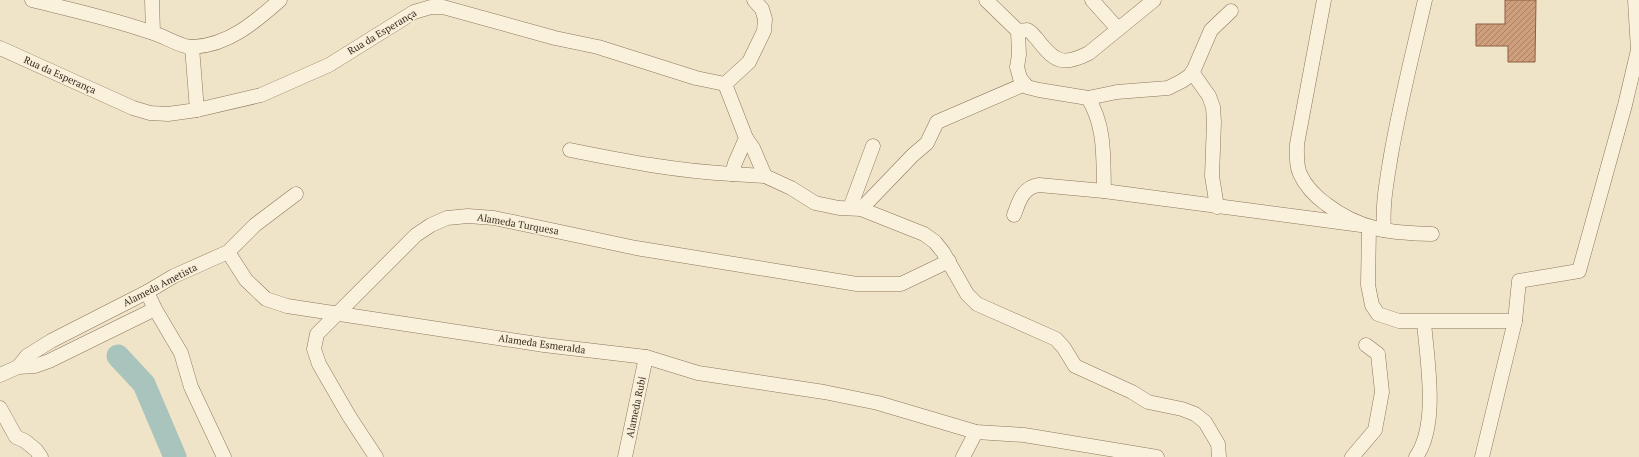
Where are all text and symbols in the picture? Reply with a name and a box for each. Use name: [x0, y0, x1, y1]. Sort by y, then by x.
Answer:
street label: Rua da Esperança: [345, 6, 419, 58]
street label: Rua da Esperança: [22, 53, 98, 97]
street label: Alameda Turquesa: [476, 210, 560, 238]
street label: Alameda Ametista: [121, 261, 199, 309]
street label: Alameda Esmeralda: [498, 331, 586, 357]
street label: Alameda Rubi: [623, 375, 649, 439]

